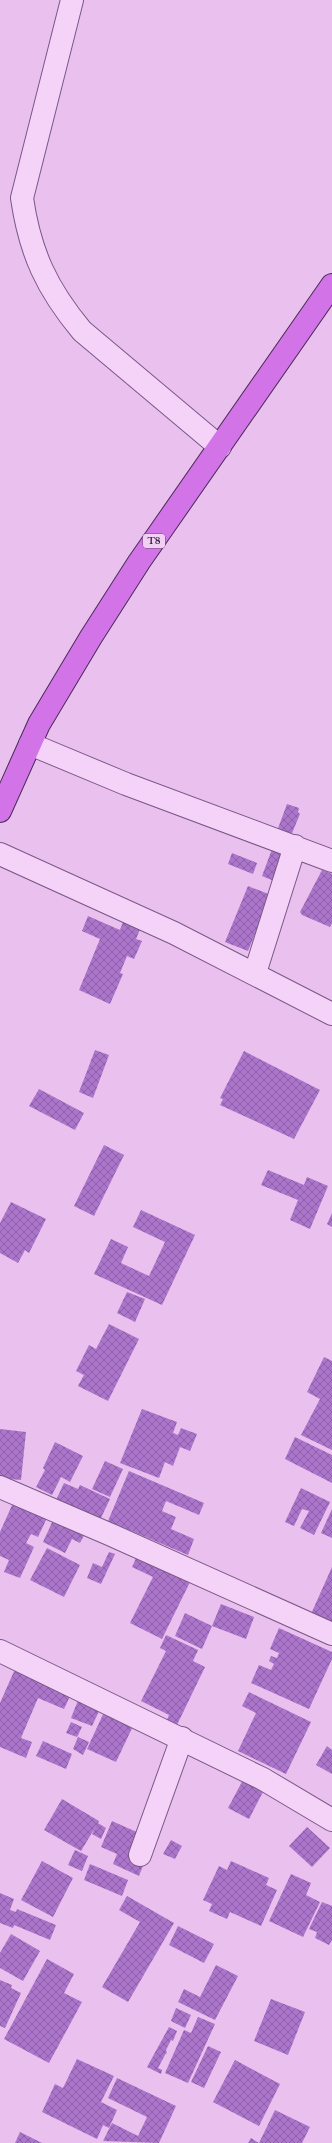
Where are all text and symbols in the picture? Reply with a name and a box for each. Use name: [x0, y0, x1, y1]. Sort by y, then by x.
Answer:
road number: T8: [143, 534, 165, 548]

